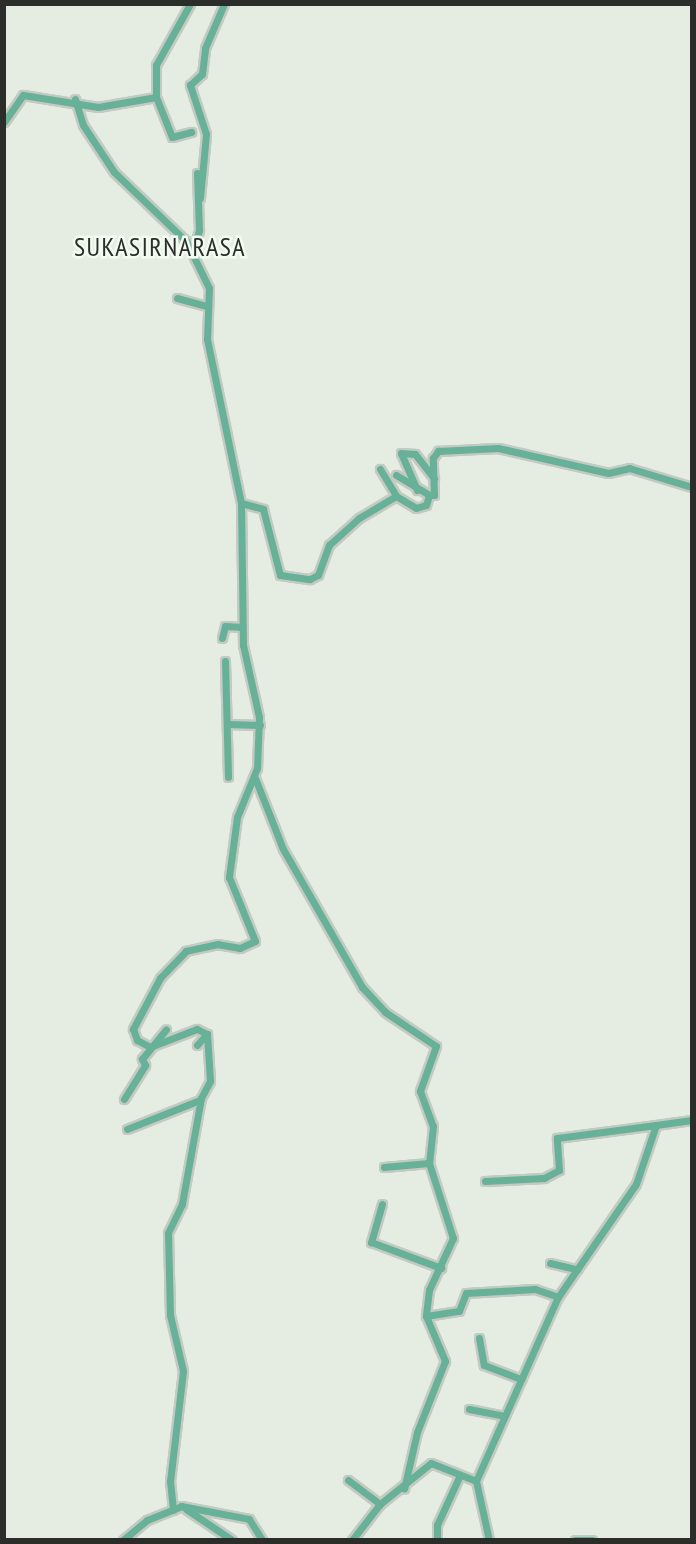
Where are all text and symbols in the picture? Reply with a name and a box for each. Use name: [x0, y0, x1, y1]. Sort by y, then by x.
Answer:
district label: SUKASIRNARASA: [74, 231, 246, 263]

